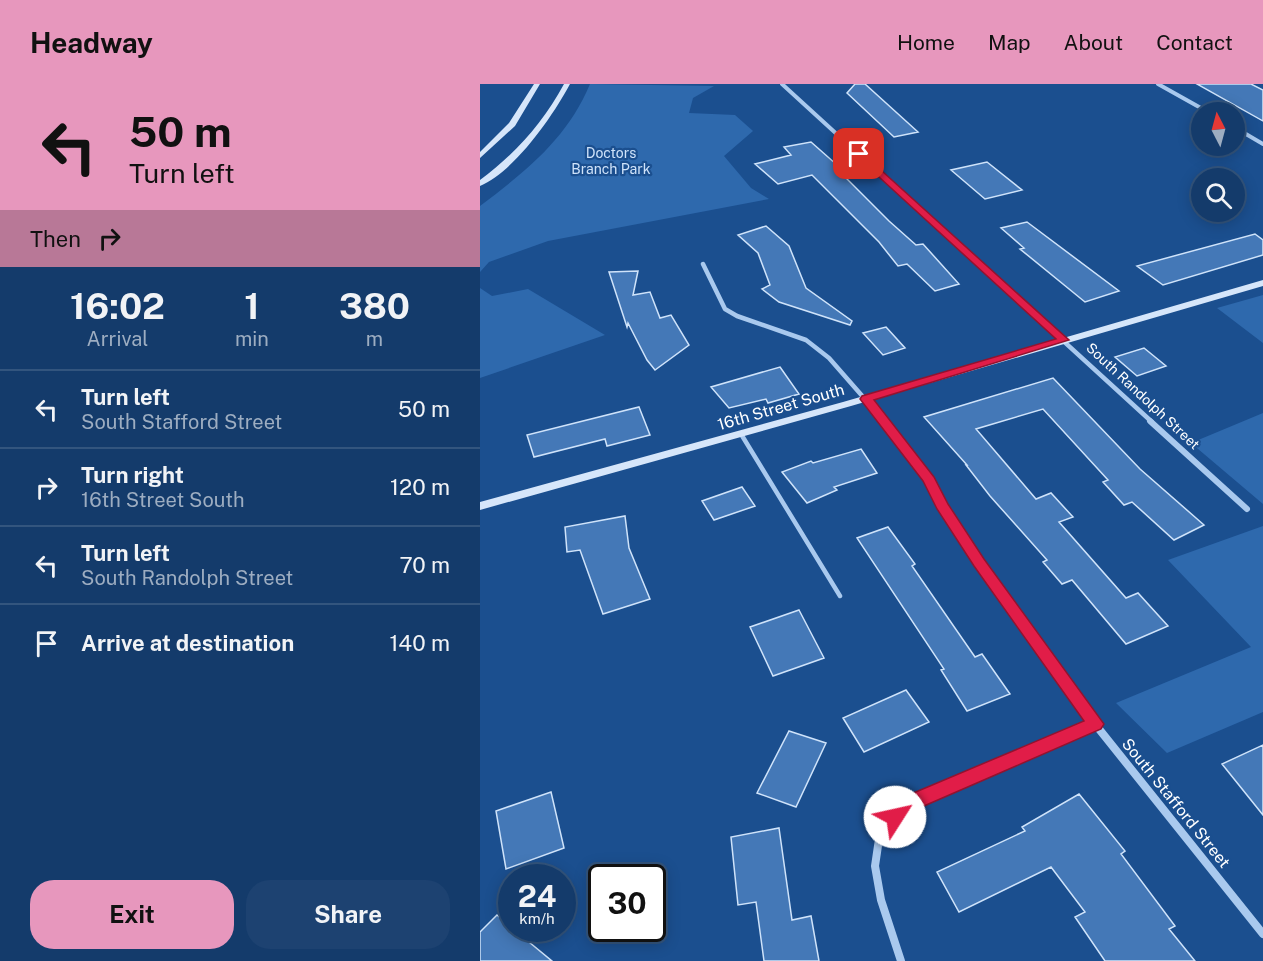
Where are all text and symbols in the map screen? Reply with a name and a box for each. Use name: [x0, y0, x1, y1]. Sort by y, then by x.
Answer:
text: Headway: [30, 26, 153, 59]
text: Home: [897, 30, 955, 55]
text: Map: [988, 30, 1031, 55]
text: About: [1064, 30, 1123, 55]
text: Contact: [1156, 30, 1233, 55]
north arrow: [1191, 102, 1245, 156]
map controls: [1191, 102, 1245, 222]
text: 50 m: [129, 107, 232, 156]
icon: left: [30, 108, 108, 186]
pin: [833, 128, 884, 179]
icon: arrive: [842, 137, 875, 170]
park label: Doctors Branch Park: [571, 145, 651, 177]
text: Turn left: [129, 157, 235, 189]
button: search: [1191, 168, 1245, 222]
icon: right: [93, 222, 126, 255]
text: Then: [30, 226, 81, 252]
text: 16:02: [70, 285, 165, 327]
text: 1: [244, 285, 260, 327]
text: 380: [339, 285, 410, 327]
text: Arrival: [87, 327, 148, 351]
text: min: [235, 327, 269, 351]
text: m: [366, 327, 383, 351]
street label: South Randolph Street: [1083, 339, 1203, 453]
street label: 16th Street South: [715, 380, 847, 434]
text: Turn left: [81, 384, 170, 410]
icon: left: [30, 393, 63, 426]
text: 50 m: [398, 396, 450, 422]
text: South Stafford Street: [81, 410, 282, 434]
text: Turn right: [81, 462, 184, 488]
icon: right: [30, 471, 63, 504]
text: 120 m: [390, 474, 450, 500]
text: 16th Street South: [81, 488, 245, 512]
text: Turn left: [81, 540, 170, 566]
icon: left: [30, 549, 63, 582]
text: 70 m: [399, 552, 450, 578]
text: South Randolph Street: [81, 566, 293, 590]
icon: arrive: [30, 627, 63, 660]
text: Arrive at destination: [81, 630, 294, 656]
text: 140 m: [389, 630, 450, 656]
street label: South Stafford Street: [1118, 734, 1234, 872]
position arrow: [863, 785, 927, 849]
speed limit sign: 30: [588, 864, 666, 942]
text: 24: [518, 878, 556, 914]
button: Exit: [30, 880, 234, 949]
button: Share: [246, 880, 450, 949]
text: km/h: [519, 910, 555, 927]

